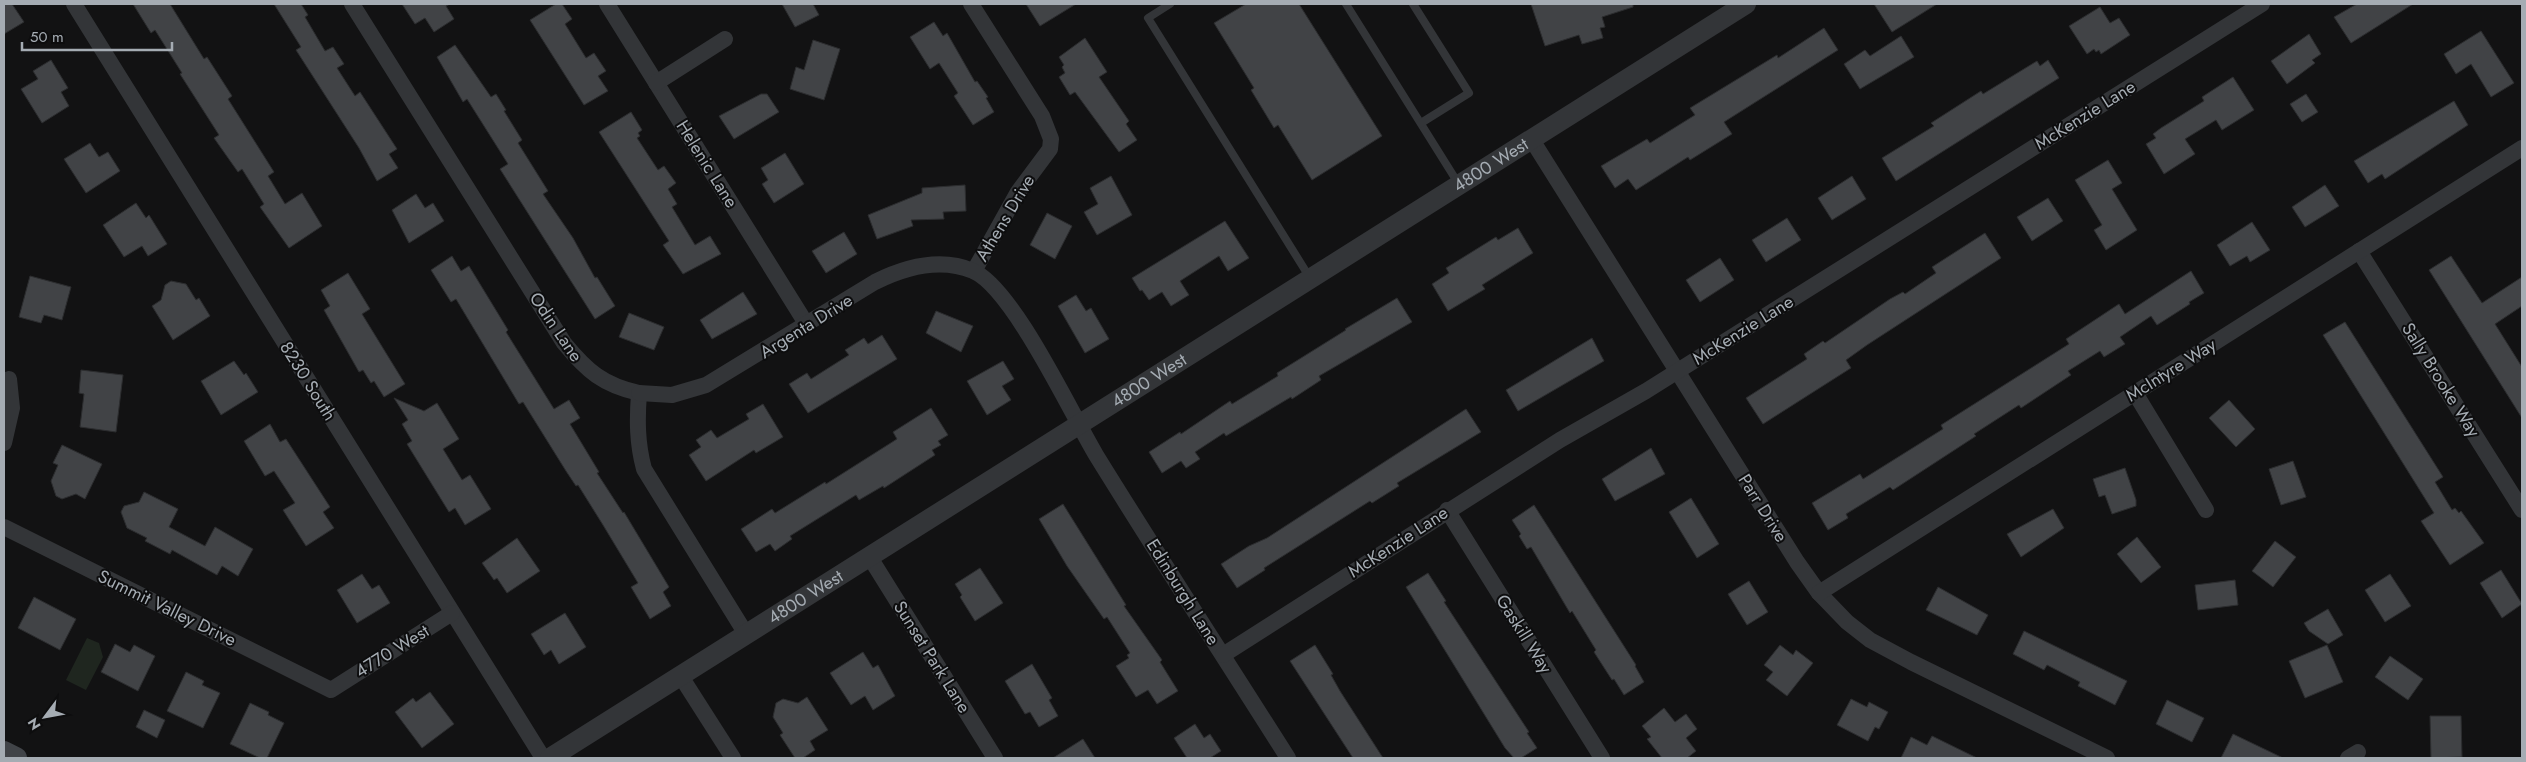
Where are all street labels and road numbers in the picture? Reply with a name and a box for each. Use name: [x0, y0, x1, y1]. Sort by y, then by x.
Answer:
street label: McKenzie Lane: [2029, 74, 2141, 156]
street label: Helenic Lane: [670, 115, 744, 213]
street label: 4800 West: [1448, 131, 1534, 199]
street label: Athens Drive: [969, 170, 1041, 266]
street label: Odin Lane: [523, 287, 589, 367]
street label: Argenta Drive: [755, 287, 857, 365]
street label: McKenzie Lane: [1687, 289, 1799, 371]
street label: Sally Brooke Way: [2395, 318, 2487, 442]
street label: McIntyre Way: [2121, 332, 2221, 408]
street label: 8230 South: [273, 336, 343, 426]
street label: 4800 West: [1106, 347, 1192, 414]
street label: Parr Drive: [1732, 469, 1794, 547]
street label: McKenzie Lane: [1343, 500, 1453, 584]
street label: Edinburgh Lane: [1140, 534, 1226, 650]
street label: Summit Valley Drive: [93, 563, 241, 653]
street label: 4800 West: [763, 563, 849, 631]
street label: Gaskill Way: [1489, 590, 1559, 679]
street label: Sunset Park Lane: [887, 596, 977, 718]
street label: 4770 West: [350, 618, 435, 684]

